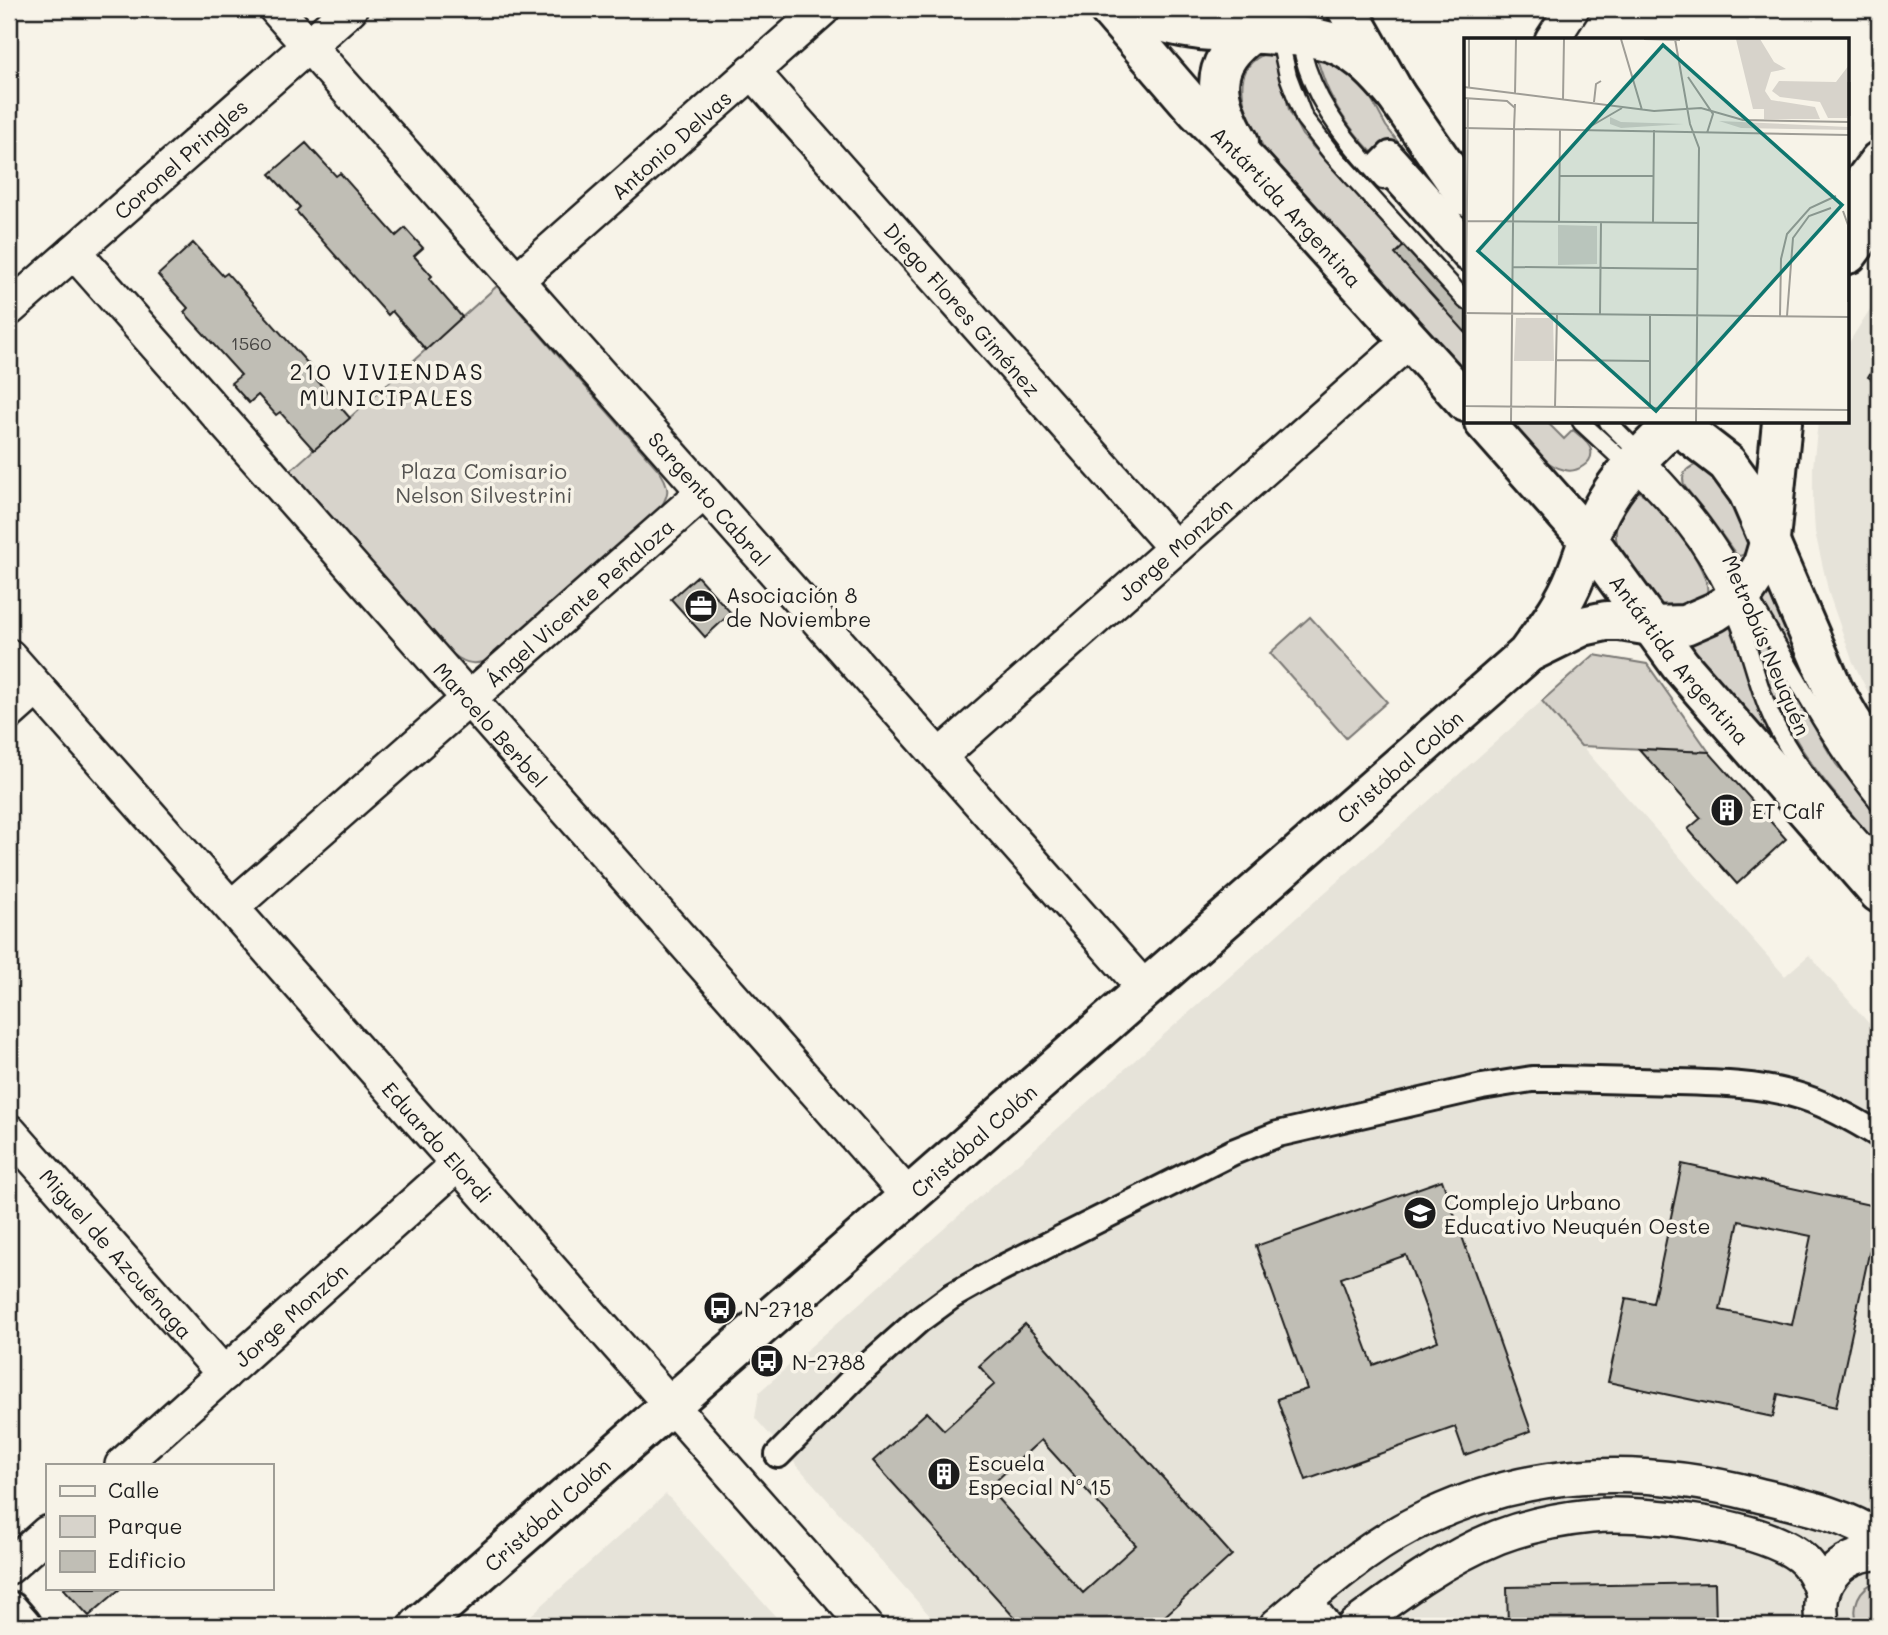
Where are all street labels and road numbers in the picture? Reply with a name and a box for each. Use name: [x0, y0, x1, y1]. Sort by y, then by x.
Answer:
street label: Antonio Delvas: [605, 83, 736, 205]
street label: Coronel Pringles: [108, 92, 253, 224]
street label: Antártida Argentina: [1206, 120, 1369, 293]
street label: Diego Flores Giménez: [879, 216, 1047, 401]
street label: Sargento Cabral: [643, 425, 777, 571]
street label: Jorge Monzón: [1112, 491, 1237, 606]
street label: Ángel Vicente Peñaloza: [479, 512, 679, 692]
street label: Metrobús Neuquén: [1717, 551, 1817, 739]
street label: Antártida Argentina: [1604, 568, 1756, 750]
street label: Marcelo Berbel: [429, 656, 554, 792]
street label: Cristóbal Colón: [1331, 703, 1468, 829]
street label: Eduardo Elordi: [377, 1075, 499, 1208]
street label: Cristóbal Colón: [904, 1077, 1042, 1203]
street label: Miguel de Azcuénaga: [35, 1162, 199, 1344]
street label: Jorge Monzón: [228, 1256, 353, 1372]
street label: Cristóbal Colón: [478, 1451, 616, 1577]

